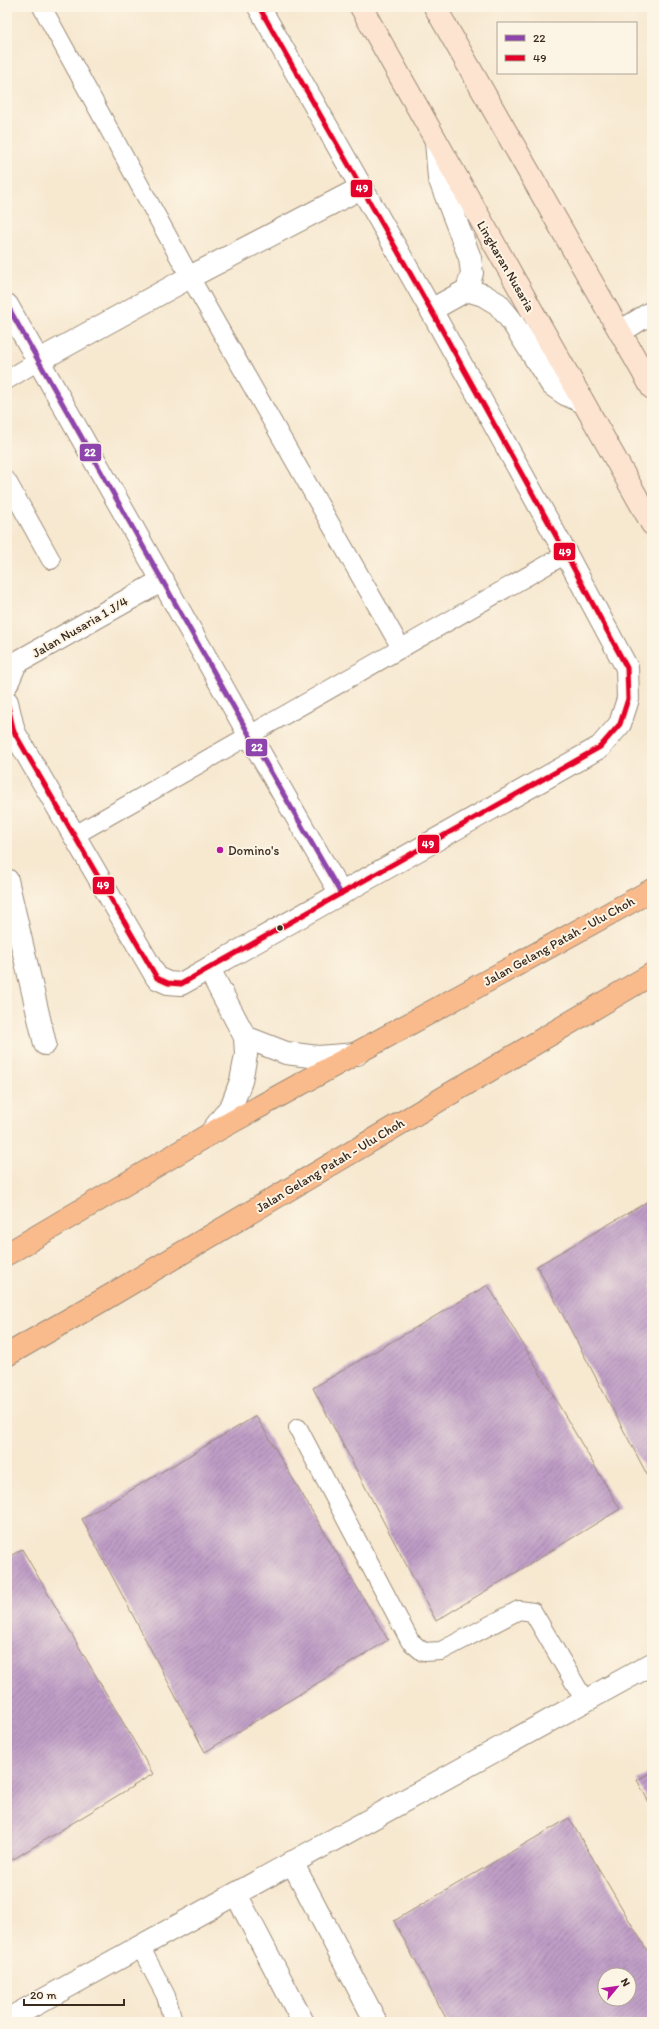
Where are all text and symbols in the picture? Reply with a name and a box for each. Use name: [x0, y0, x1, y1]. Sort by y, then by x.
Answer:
legend: [497, 22, 637, 74]
text: 22: [533, 31, 546, 45]
text: 49: [533, 51, 547, 65]
line badge: 49: [350, 179, 373, 198]
text: 49: [356, 182, 368, 195]
street label: Lingkaran Nusaria: [474, 218, 538, 314]
line badge: 22: [79, 443, 102, 462]
text: 22: [84, 446, 96, 459]
line badge: 49: [553, 542, 576, 561]
text: 49: [559, 546, 571, 559]
street label: Jalan Nusaria 1 J/4: [29, 593, 131, 661]
line badge: 22: [245, 738, 268, 757]
text: 22: [251, 741, 263, 754]
line badge: 49: [417, 834, 440, 854]
text: 49: [422, 838, 434, 851]
place label: Domino's: [228, 843, 279, 858]
marker: Domino's: [215, 845, 225, 855]
line badge: 49: [92, 876, 115, 895]
text: 49: [97, 879, 109, 892]
street label: Jalan Gelang Patah - Ulu Choh: [481, 893, 637, 989]
unlabelled marker: [275, 923, 285, 933]
street label: Jalan Gelang Patah - Ulu Choh: [253, 1115, 407, 1215]
north arrow: [597, 1967, 637, 2007]
text: N: [618, 1976, 633, 1989]
scale bar: [24, 1981, 124, 2007]
text: 20 m: [30, 1988, 57, 2002]

